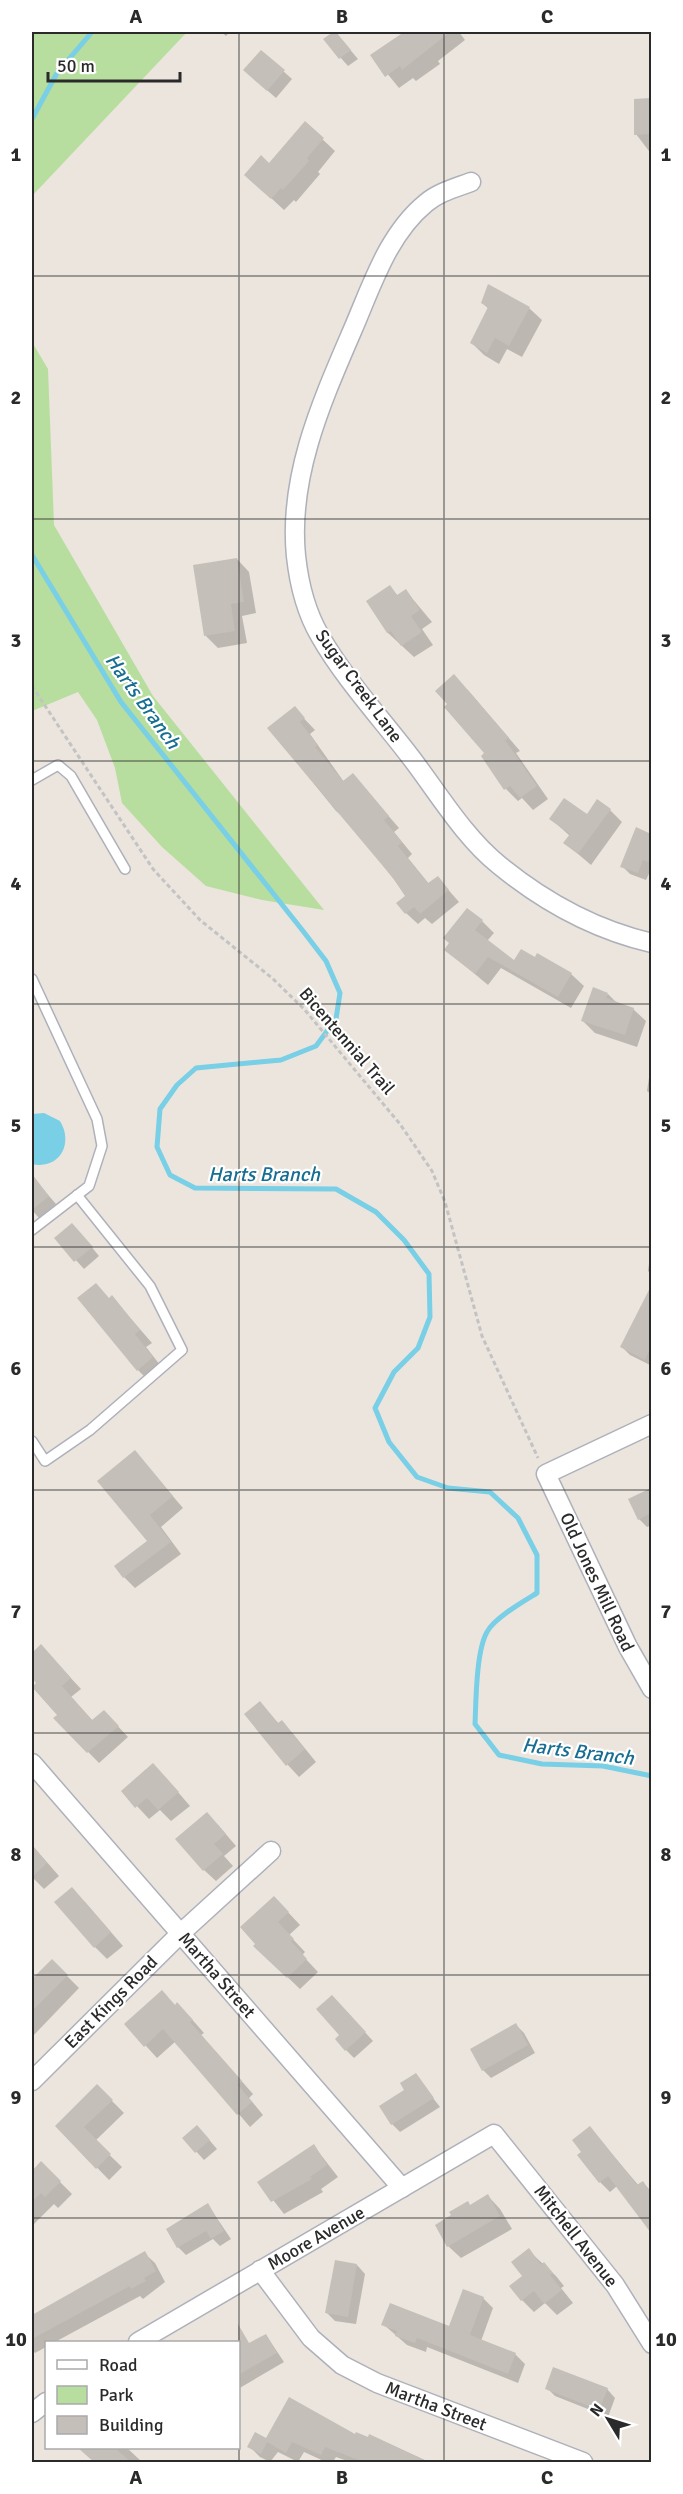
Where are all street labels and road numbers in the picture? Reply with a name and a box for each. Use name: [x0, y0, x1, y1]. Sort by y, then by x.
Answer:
street label: Sugar Creek Lane: [311, 625, 407, 747]
street label: Bicentennial Trail: [294, 983, 400, 1099]
street label: Old Jones Mill Road: [555, 1509, 639, 1655]
street label: Martha Street: [174, 1928, 260, 2022]
street label: East Kings Road: [60, 1951, 162, 2053]
street label: Mitchell Avenue: [529, 2181, 623, 2291]
street label: Moore Avenue: [263, 2201, 369, 2275]
street label: Martha Street: [382, 2377, 490, 2435]

